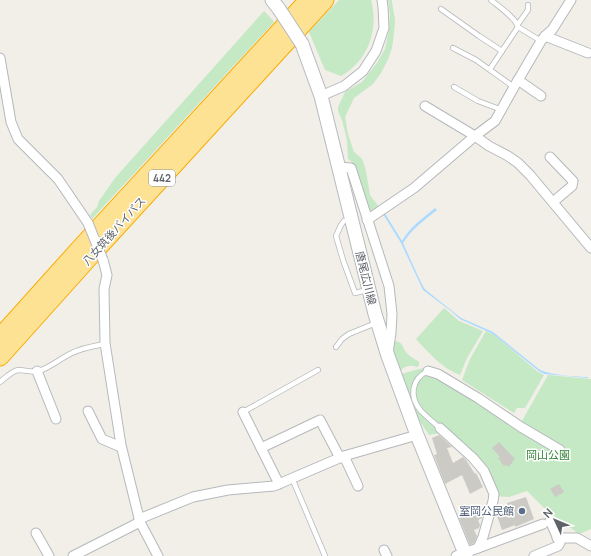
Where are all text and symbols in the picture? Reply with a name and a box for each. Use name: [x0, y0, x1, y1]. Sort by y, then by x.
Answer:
road number: 442: [149, 170, 175, 186]
street label: 八女筑後バイパス: [79, 193, 149, 268]
street label: 唐尾広川線: [353, 249, 380, 306]
park label: 岡山公園: [526, 447, 570, 462]
north arrow: [535, 500, 575, 540]
place label: 室岡公民館: [459, 503, 514, 518]
text: N: [539, 505, 556, 521]
marker: 室岡公民館: [517, 506, 527, 516]

